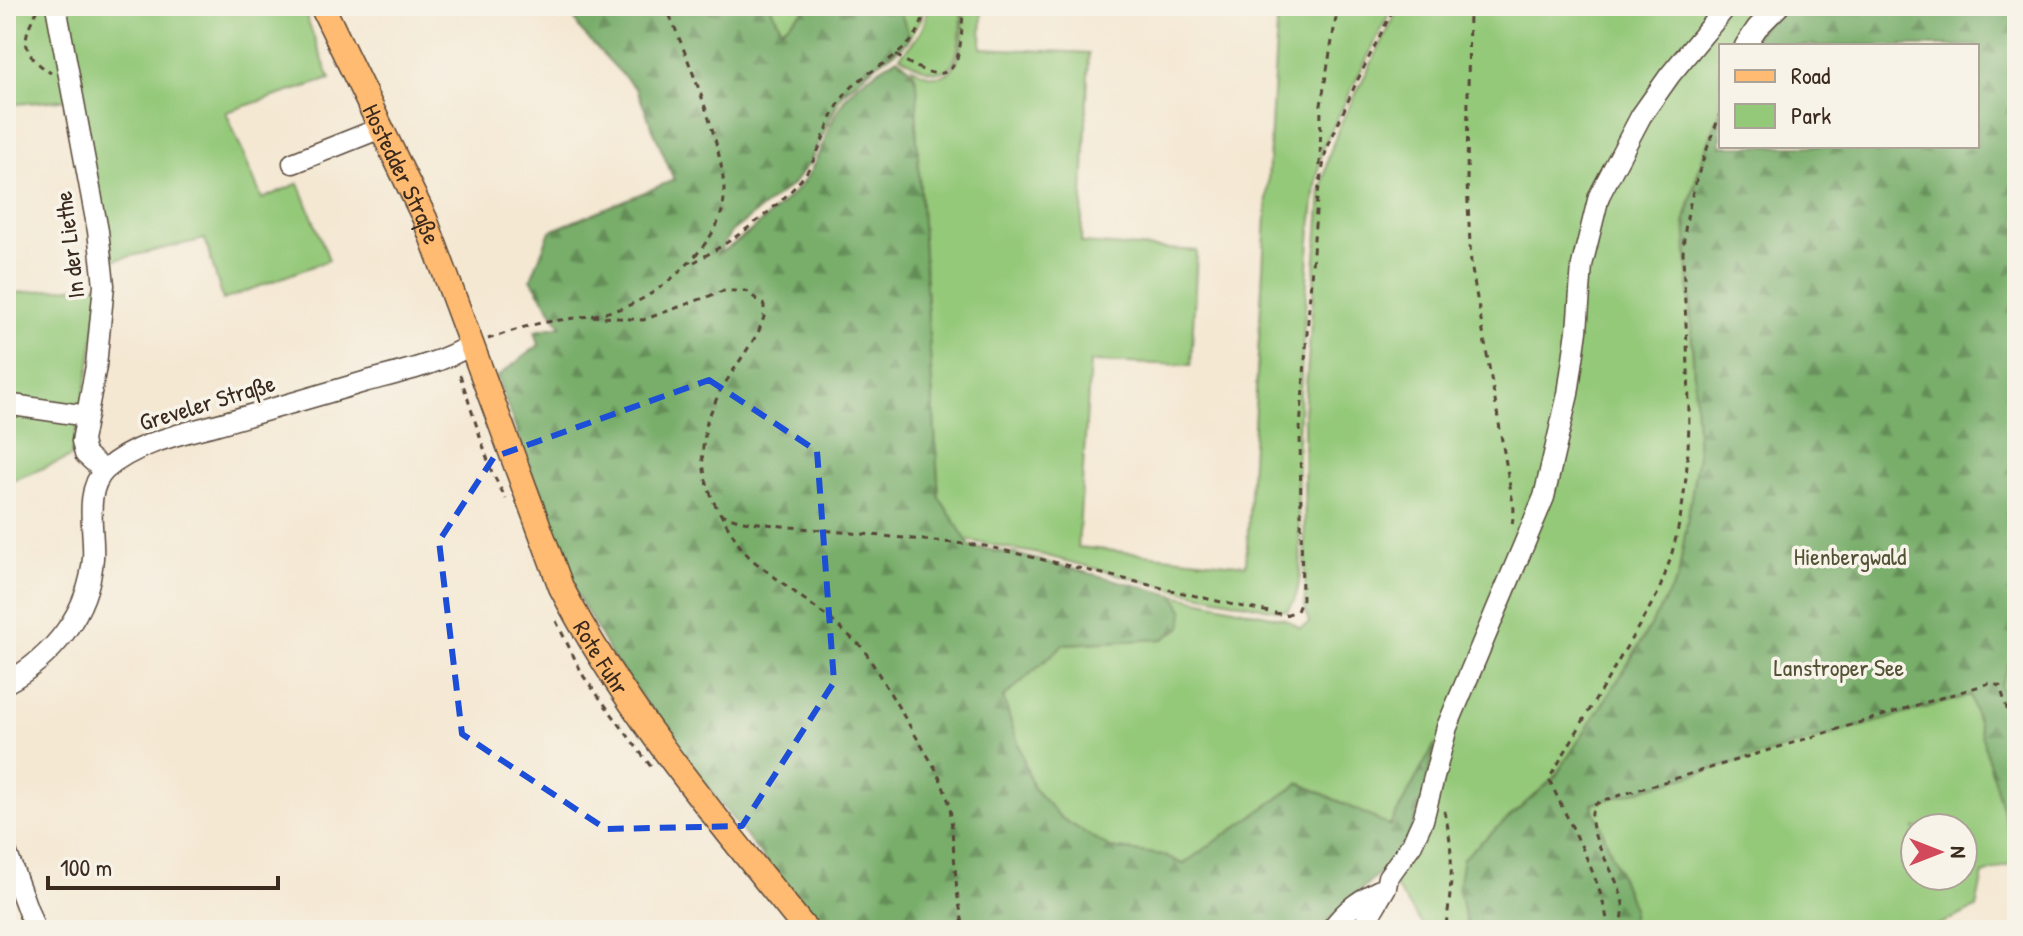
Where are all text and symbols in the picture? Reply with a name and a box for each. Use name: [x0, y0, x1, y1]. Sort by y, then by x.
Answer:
legend: [1719, 44, 1979, 148]
text: Road: [1791, 59, 1830, 91]
street label: Hostedder Straße: [356, 98, 449, 248]
text: Park: [1791, 99, 1831, 131]
street label: In der Liethe: [47, 189, 91, 300]
street label: Greveler Straße: [135, 366, 279, 438]
park label: Hienbergwald: [1794, 540, 1906, 572]
street label: Rote Fuhr: [566, 614, 637, 701]
park label: Lanstroper See: [1774, 651, 1905, 683]
north arrow: [1899, 812, 1979, 892]
scale bar: [48, 840, 278, 890]
text: N: [1944, 846, 1974, 858]
text: 100 m: [60, 851, 112, 883]

